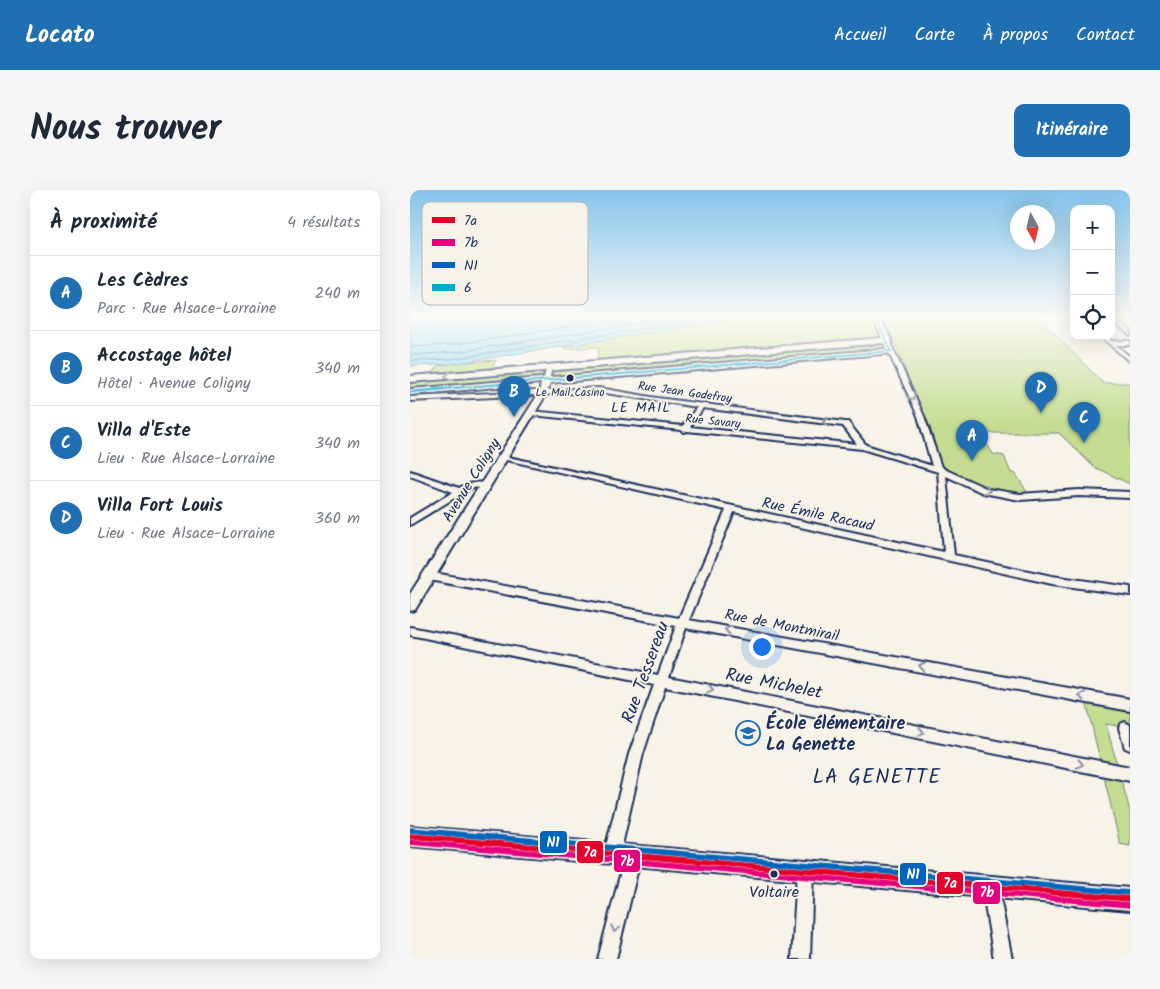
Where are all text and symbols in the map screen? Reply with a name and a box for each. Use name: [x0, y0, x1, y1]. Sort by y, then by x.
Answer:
text: Locato: [25, 16, 95, 55]
text: Accueil: [834, 21, 887, 50]
text: Carte: [915, 21, 955, 50]
text: À propos: [983, 21, 1048, 50]
text: Contact: [1076, 21, 1135, 50]
text: Nous trouver: [30, 102, 221, 158]
button: Itinéraire: [1014, 104, 1130, 157]
legend: [422, 202, 588, 305]
north arrow: [1010, 205, 1055, 250]
map controls: [1070, 205, 1115, 340]
button: +: [1070, 205, 1115, 250]
text: À proximité: [50, 206, 157, 239]
text: 4 résultats: [287, 210, 360, 235]
text: 7a: [464, 210, 477, 232]
text: 7b: [464, 232, 478, 254]
button: −: [1070, 250, 1115, 295]
text: N1: [464, 255, 478, 277]
text: Les Cèdres: [97, 266, 188, 296]
text: 6: [464, 277, 472, 299]
text: A: [61, 281, 71, 306]
text: 240 m: [315, 281, 360, 306]
button: locate: [1070, 295, 1115, 340]
text: Parc · Rue Alsace-Lorraine: [97, 296, 276, 321]
text: Accostage hôtel: [97, 341, 231, 371]
text: B: [61, 356, 71, 381]
text: 340 m: [315, 356, 360, 381]
one-way arrow: [443, 370, 451, 381]
text: Hôtel · Avenue Coligny: [97, 371, 251, 396]
pin: D: [1025, 372, 1057, 413]
marker: Le Mail Casino: [565, 373, 575, 383]
pin: B: [498, 376, 530, 417]
street label: Rue Jean Godefroy: [637, 377, 733, 409]
place label: Le Mail Casino: [536, 384, 604, 402]
one-way arrow: [906, 392, 916, 401]
district label: LE MAIL: [611, 397, 671, 419]
pin: C: [1068, 402, 1100, 443]
street label: Rue Savary: [684, 409, 742, 434]
text: Villa d'Este: [97, 416, 191, 446]
one-way arrow: [821, 417, 829, 428]
pin: A: [956, 420, 988, 461]
text: C: [61, 431, 71, 456]
text: 340 m: [315, 431, 360, 456]
street label: Avenue Coligny: [436, 433, 508, 527]
text: Lieu · Rue Alsace-Lorraine: [97, 446, 275, 471]
one-way arrow: [982, 485, 990, 495]
text: Villa Fort Louis: [97, 491, 223, 521]
street label: Rue Émile Racaud: [760, 491, 876, 539]
text: D: [61, 506, 71, 531]
text: 360 m: [315, 506, 360, 531]
text: Lieu · Rue Alsace-Lorraine: [97, 521, 275, 546]
street label: Rue de Montmirail: [722, 603, 841, 649]
street label: Rue Tessereau: [615, 617, 678, 728]
one-way arrow: [724, 626, 733, 636]
your location: [749, 634, 775, 660]
street label: Rue Michelet: [723, 661, 826, 708]
one-way arrow: [918, 662, 927, 672]
one-way arrow: [705, 684, 714, 694]
one-way arrow: [1078, 692, 1087, 702]
place label: École élémentaire La Genette: [766, 710, 906, 760]
school or university icon: École élémentaire La Genette: [735, 720, 761, 746]
one-way arrow: [916, 726, 925, 737]
one-way arrow: [1075, 758, 1084, 769]
district label: LA GENETTE: [812, 761, 942, 794]
line badge: N1: [539, 830, 568, 854]
text: N1: [546, 832, 560, 854]
line badge: 7a: [576, 840, 604, 864]
text: 7a: [583, 842, 597, 864]
line badge: 7b: [613, 849, 641, 873]
text: 7b: [620, 851, 634, 873]
line badge: N1: [899, 862, 927, 886]
text: N1: [906, 864, 920, 886]
marker: Voltaire: [769, 869, 779, 879]
line badge: 7a: [936, 871, 964, 895]
text: 7a: [943, 873, 957, 895]
place label: Voltaire: [749, 880, 799, 905]
line badge: 7b: [972, 881, 1001, 905]
text: 7b: [980, 882, 994, 904]
one-way arrow: [610, 925, 620, 933]

